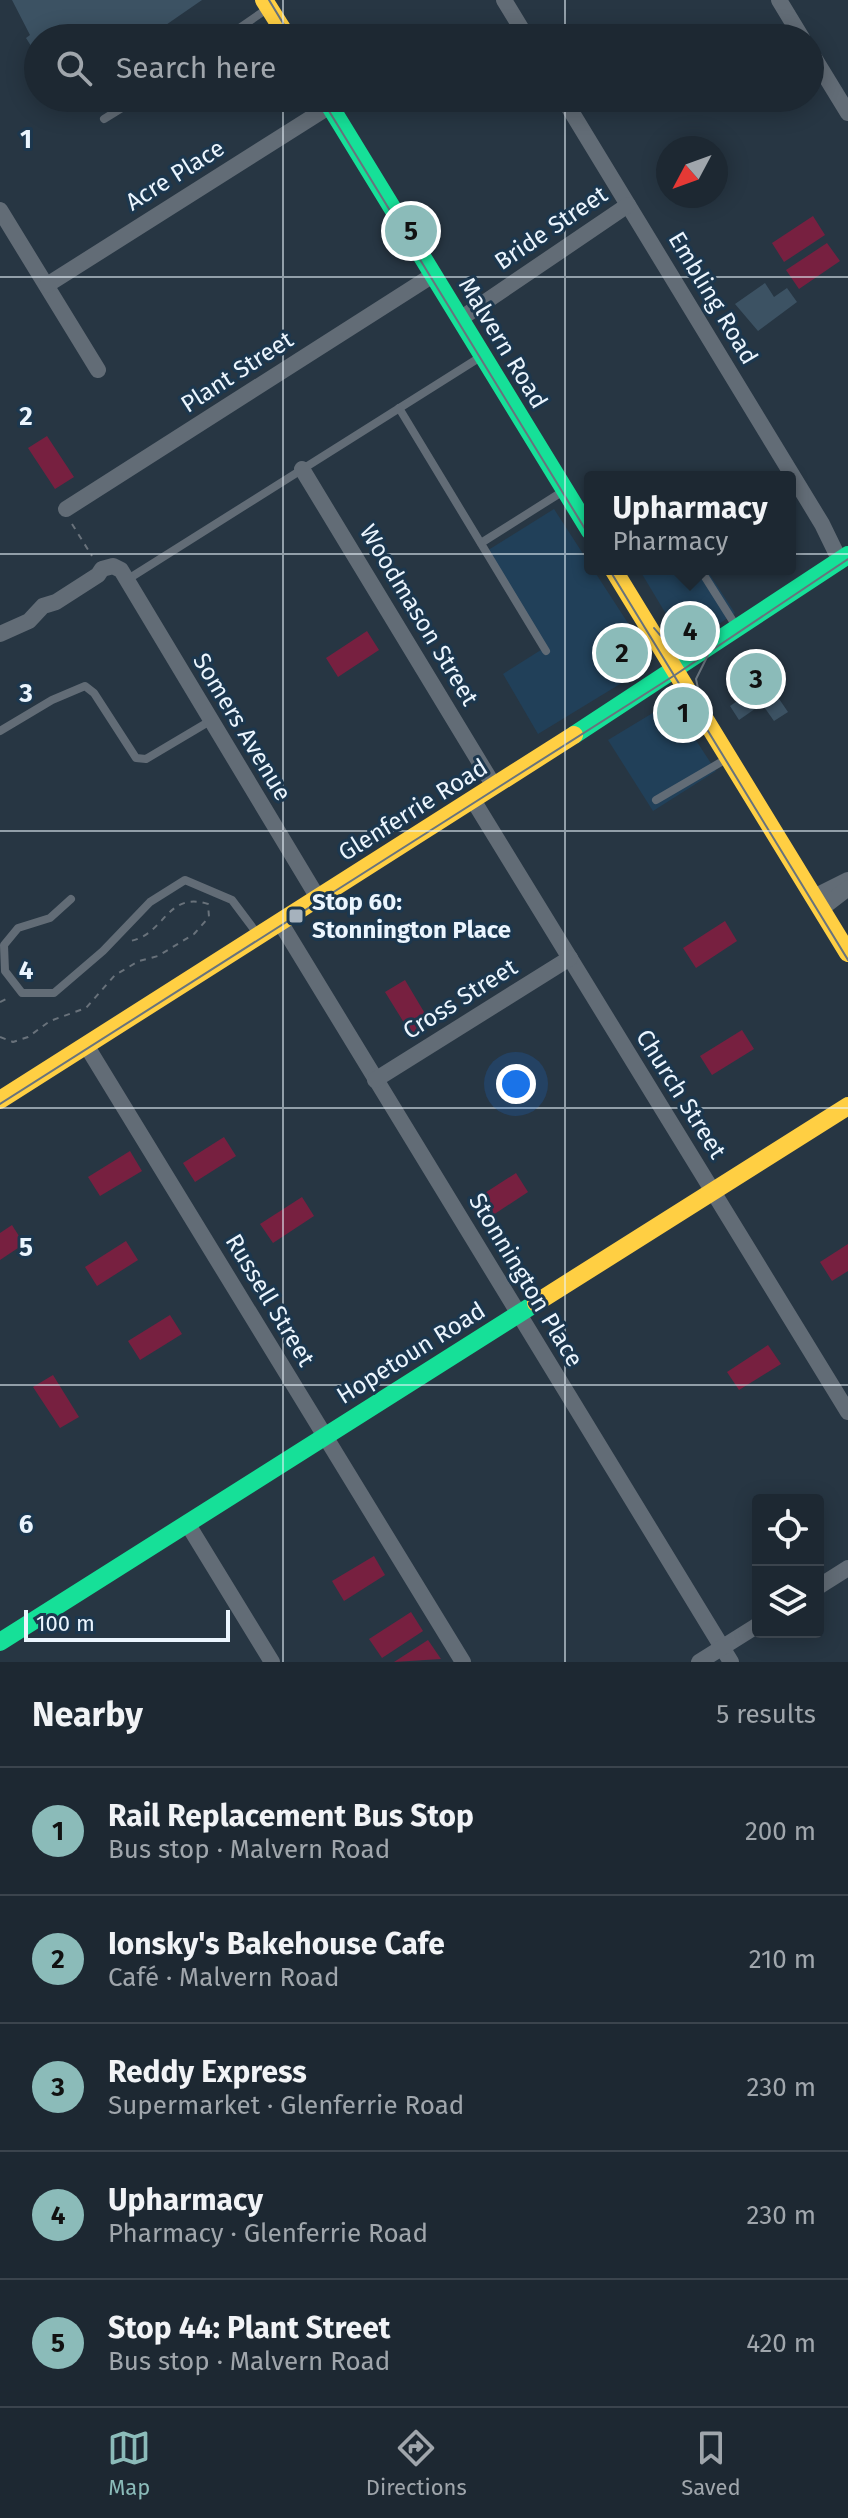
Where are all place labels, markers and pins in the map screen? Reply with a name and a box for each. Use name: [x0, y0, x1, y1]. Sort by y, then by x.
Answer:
pin: 5: [385, 201, 437, 261]
pin: 4: [664, 601, 716, 661]
pin: 2: [596, 623, 648, 683]
pin: 3: [730, 649, 782, 709]
pin: 1: [657, 683, 709, 743]
place label: Stop 60: Stonnington Place: [312, 888, 511, 944]
marker: Stop 60: Stonnington Place: [287, 907, 305, 925]

